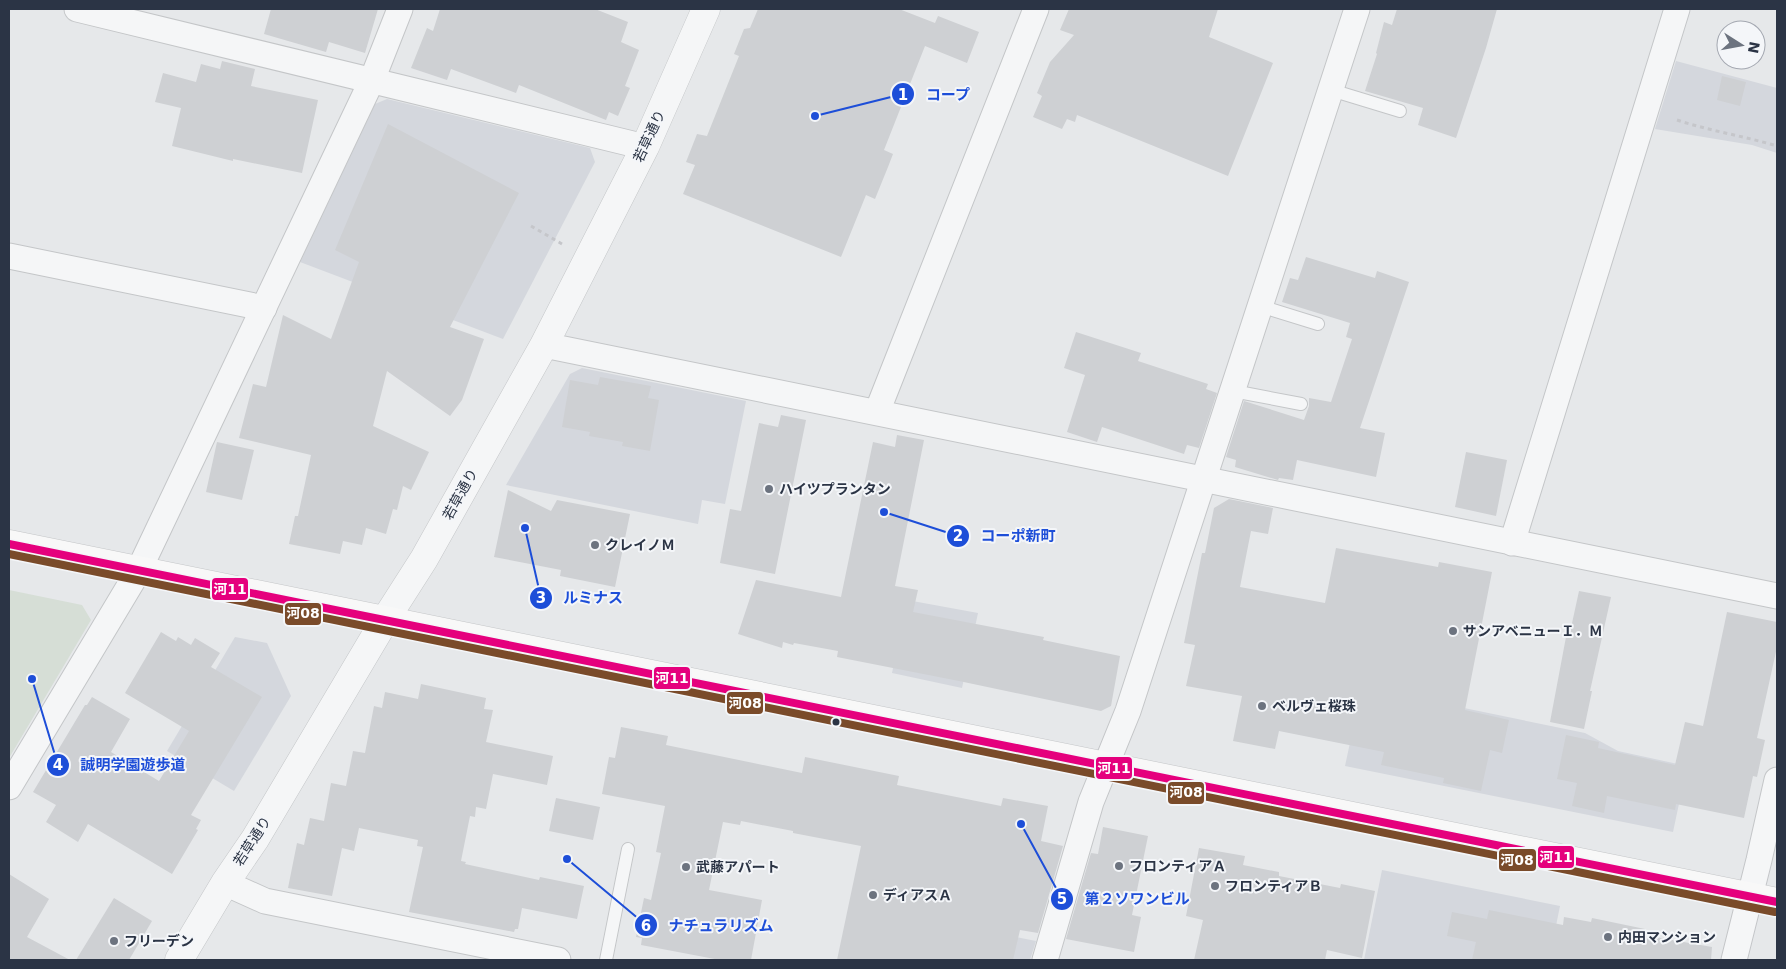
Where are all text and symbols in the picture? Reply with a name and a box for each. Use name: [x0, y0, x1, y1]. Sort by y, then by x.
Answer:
north arrow: [1716, 20, 1766, 70]
text: N: [1745, 40, 1763, 55]
callout: コープ: [891, 79, 981, 109]
text: 1: [898, 86, 908, 104]
text: コープ: [926, 86, 970, 104]
street label: 若草通り: [630, 107, 668, 165]
street label: 若草通り: [439, 466, 481, 522]
place label: ハイツプランタン: [779, 481, 891, 497]
marker: ハイツプランタン: [763, 483, 775, 495]
callout: コーポ新町: [945, 521, 1065, 551]
text: 2: [953, 527, 963, 545]
text: コーポ新町: [980, 527, 1056, 545]
place label: クレイノＭ: [605, 537, 675, 553]
marker: クレイノＭ: [589, 539, 601, 551]
line badge: 河11: [211, 577, 249, 601]
text: 河11: [213, 581, 247, 597]
callout: ルミナス: [528, 583, 633, 613]
text: 3: [536, 589, 546, 607]
text: ルミナス: [563, 589, 623, 607]
line badge: 河08: [284, 602, 322, 626]
text: 河08: [286, 605, 320, 621]
place label: サンアベニューＩ．Ｍ: [1463, 623, 1603, 639]
marker: サンアベニューＩ．Ｍ: [1447, 625, 1459, 637]
line badge: 河11: [653, 666, 691, 690]
text: 河11: [655, 670, 689, 686]
line badge: 河08: [726, 691, 764, 715]
text: 河08: [728, 695, 762, 711]
place label: ベルヴェ桜珠: [1272, 698, 1356, 714]
marker: ベルヴェ桜珠: [1256, 700, 1268, 712]
unlabelled marker: [831, 717, 841, 727]
callout: 誠明学園遊歩道: [45, 750, 195, 780]
text: 4: [53, 756, 63, 774]
text: 誠明学園遊歩道: [80, 756, 186, 774]
line badge: 河11: [1095, 756, 1133, 780]
text: 河11: [1097, 760, 1131, 776]
line badge: 河08: [1167, 781, 1205, 805]
text: 河08: [1169, 784, 1203, 800]
street label: 若草通り: [230, 813, 274, 869]
line badge: 河11: [1537, 845, 1575, 869]
line badge: 河08: [1498, 848, 1537, 872]
text: 河11: [1539, 849, 1573, 865]
text: 河08: [1500, 852, 1534, 868]
place label: フロンティアＡ: [1129, 858, 1226, 874]
place label: 武藤アパート: [696, 859, 780, 875]
marker: フロンティアＡ: [1113, 860, 1125, 872]
marker: 武藤アパート: [680, 861, 692, 873]
place label: フロンティアＢ: [1225, 878, 1322, 894]
marker: フロンティアＢ: [1209, 880, 1221, 892]
callout: 第２ソワンビル: [1049, 884, 1199, 914]
place label: ディアスＡ: [883, 887, 952, 903]
marker: ディアスＡ: [867, 889, 879, 901]
text: 5: [1057, 890, 1067, 908]
text: 第２ソワンビル: [1084, 890, 1190, 908]
callout: ナチュラリズム: [633, 910, 783, 940]
text: 6: [641, 917, 651, 935]
text: ナチュラリズム: [668, 917, 774, 935]
place label: 内田マンション: [1618, 929, 1716, 945]
marker: 内田マンション: [1602, 931, 1614, 943]
place label: フリーデン: [124, 933, 194, 949]
marker: フリーデン: [108, 935, 120, 947]

